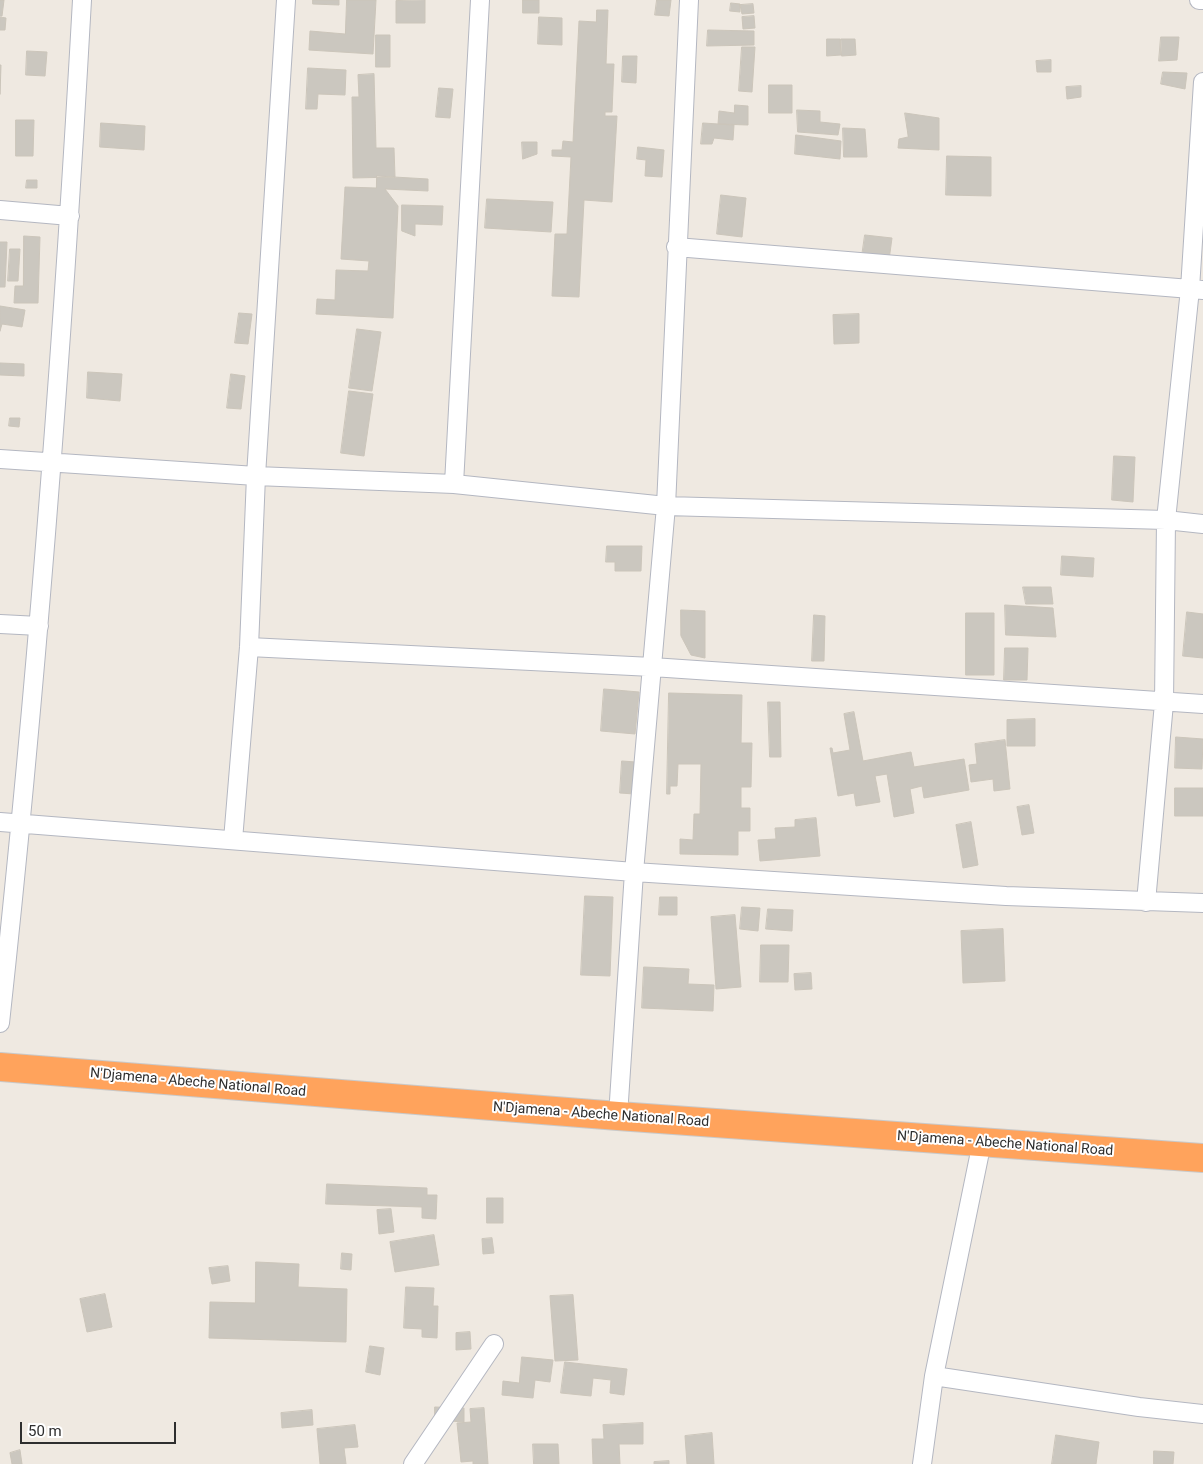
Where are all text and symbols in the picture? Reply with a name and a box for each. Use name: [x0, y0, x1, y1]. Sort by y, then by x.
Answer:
street label: N'Djamena - Abeche National Road: [89, 1065, 307, 1101]
street label: N'Djamena - Abeche National Road: [492, 1099, 710, 1131]
street label: N'Djamena - Abeche National Road: [896, 1128, 1114, 1160]
scale bar: [22, 1412, 179, 1444]
text: 50 m: [28, 1422, 62, 1440]

